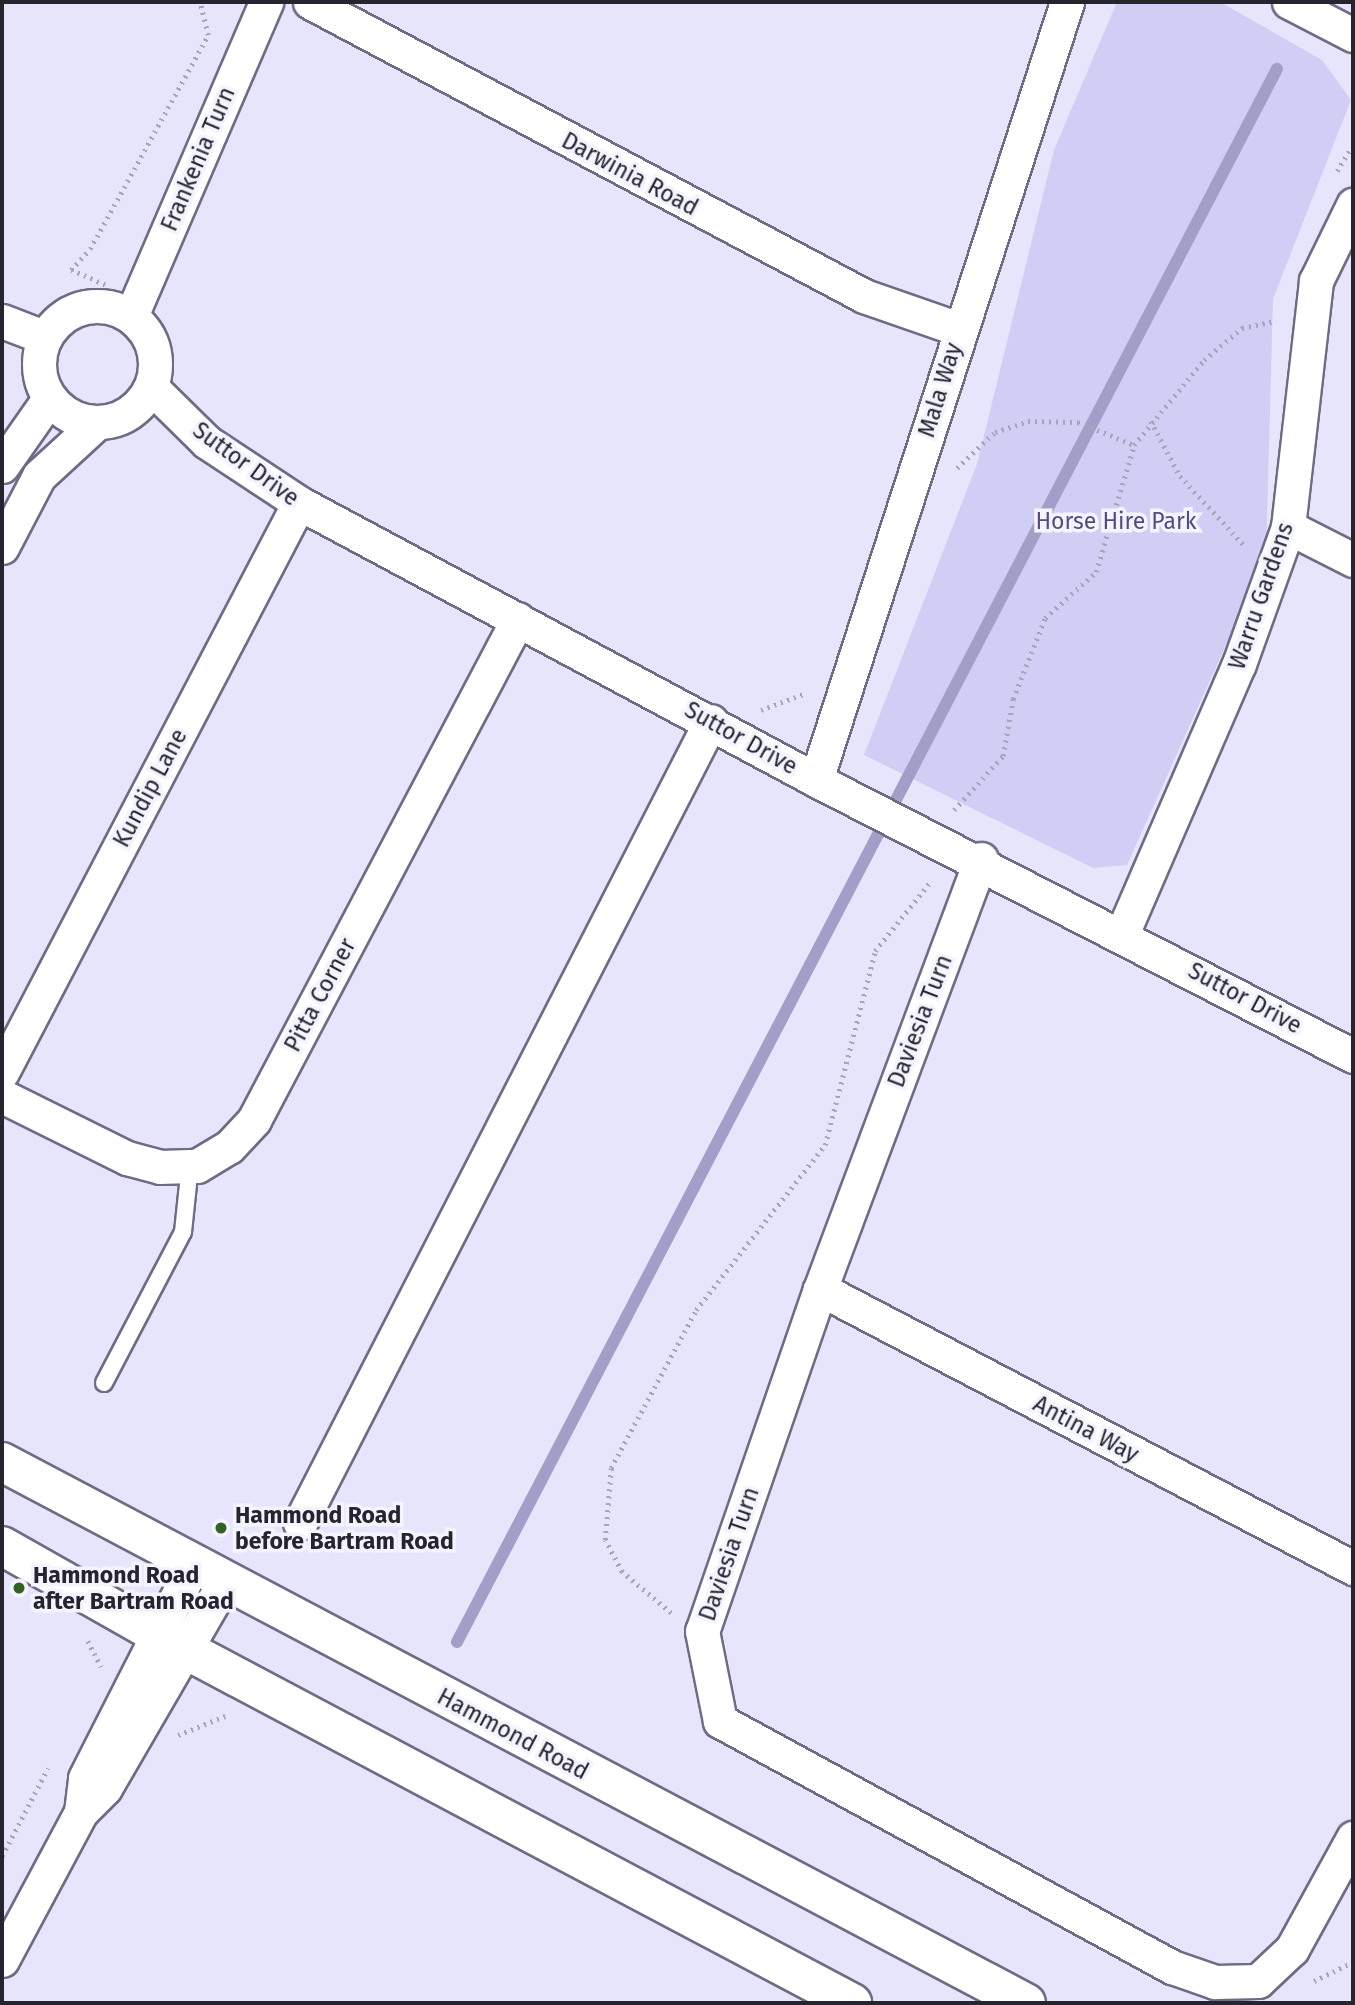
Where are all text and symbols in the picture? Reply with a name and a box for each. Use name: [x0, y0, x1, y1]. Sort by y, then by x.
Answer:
street label: Frankenia Turn: [155, 83, 241, 235]
street label: Darwinia Road: [557, 126, 703, 222]
street label: Mala Way: [913, 339, 967, 441]
street label: Suttor Drive: [188, 416, 304, 512]
park label: Horse Hire Park: [1035, 507, 1197, 535]
street label: Warru Gardens: [1223, 519, 1299, 673]
street label: Suttor Drive: [680, 696, 802, 780]
street label: Kundip Lane: [107, 724, 193, 852]
street label: Pitta Corner: [279, 934, 361, 1056]
street label: Daviesia Turn: [882, 951, 958, 1091]
street label: Suttor Drive: [1184, 957, 1306, 1039]
street label: Antina Way: [1029, 1390, 1143, 1468]
street label: Daviesia Turn: [693, 1483, 765, 1625]
place label: Hammond Road before Bartram Road: [235, 1501, 454, 1555]
marker: Hammond Road before Bartram Road: [213, 1520, 229, 1536]
place label: Hammond Road after Bartram Road: [33, 1561, 234, 1615]
marker: Hammond Road after Bartram Road: [11, 1580, 27, 1596]
street label: Hammond Road: [433, 1683, 593, 1785]

